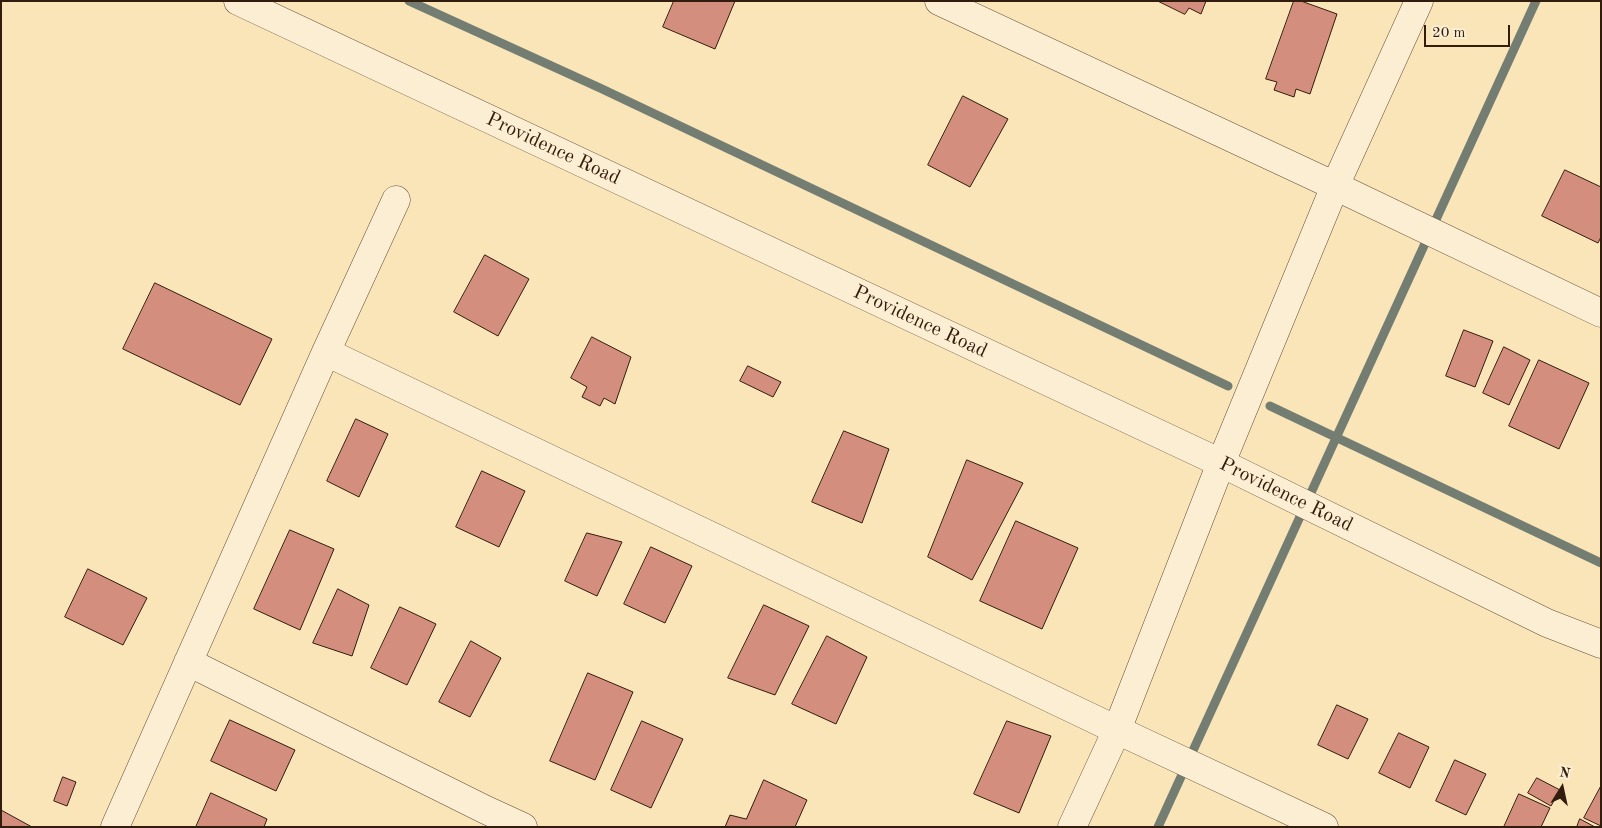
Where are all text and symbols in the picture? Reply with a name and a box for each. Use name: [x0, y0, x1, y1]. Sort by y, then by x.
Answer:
scale bar: [1427, 15, 1513, 47]
text: 20 m: [1432, 26, 1466, 41]
street label: Providence Road: [482, 107, 624, 191]
street label: Providence Road: [849, 280, 991, 364]
street label: Providence Road: [1215, 452, 1357, 538]
north arrow: [1537, 763, 1587, 813]
text: N: [1558, 765, 1571, 781]

